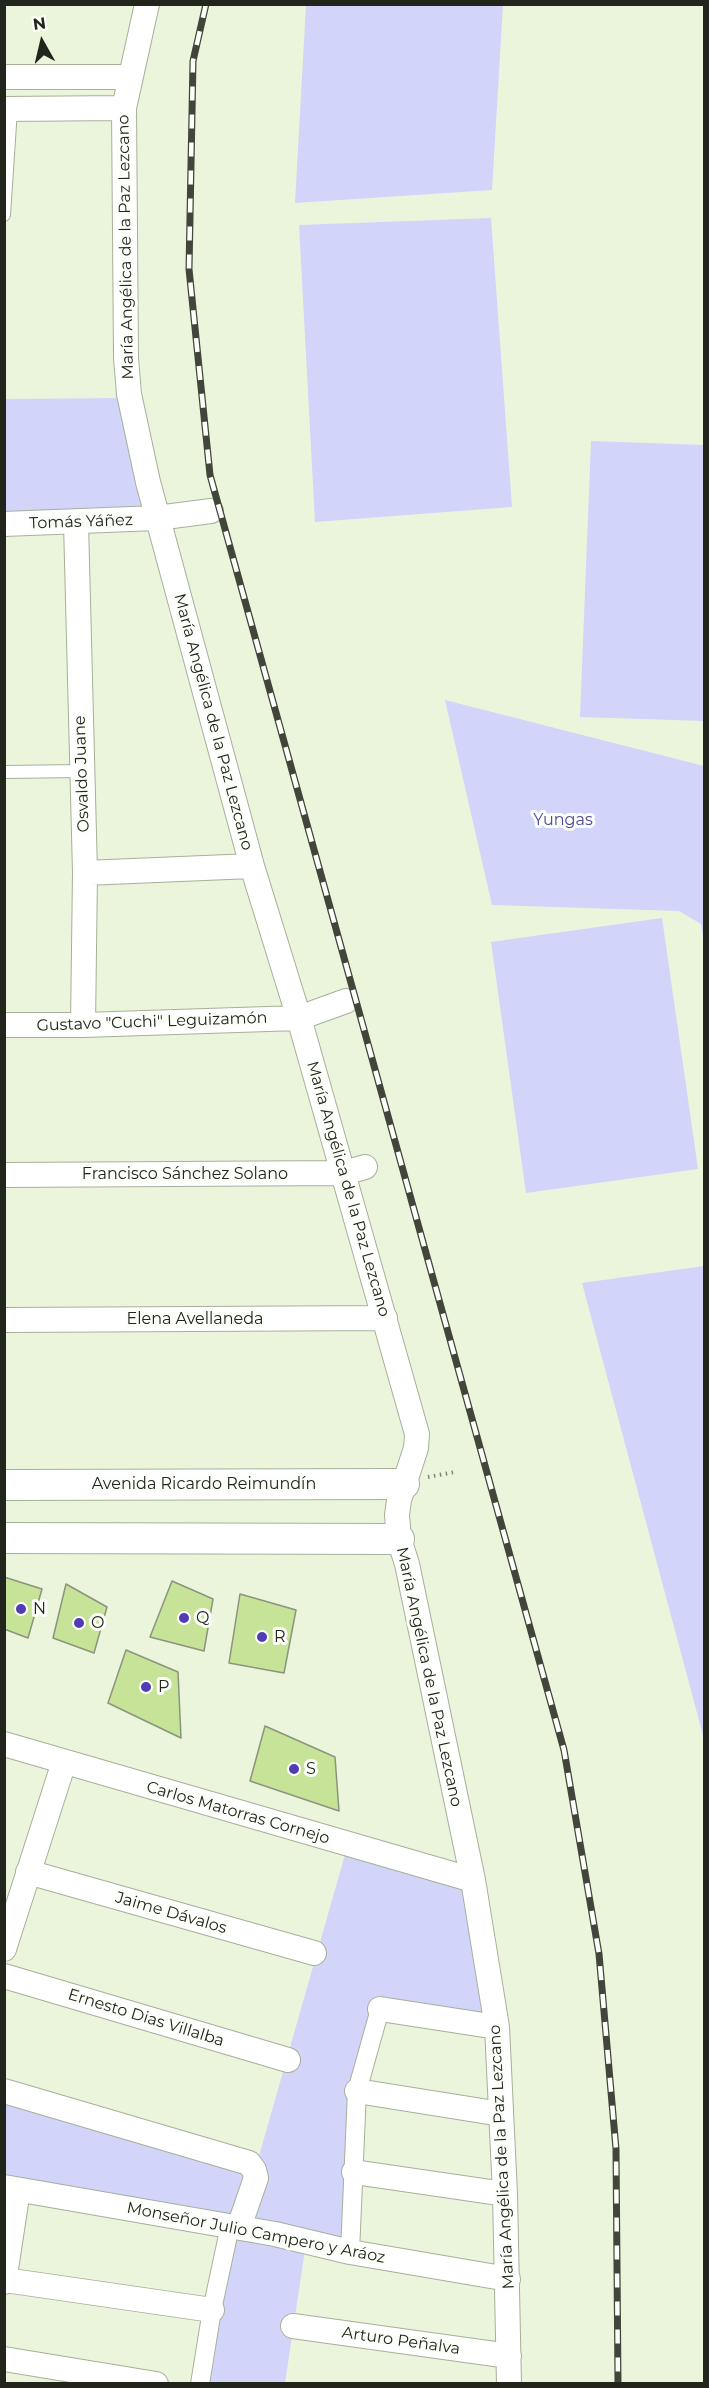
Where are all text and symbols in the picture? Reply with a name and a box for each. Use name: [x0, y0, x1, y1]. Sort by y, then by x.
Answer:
north arrow: [12, 12, 72, 72]
text: N: [32, 13, 47, 34]
street label: María Angélica de la Paz Lezcano: [114, 114, 138, 380]
street label: Tomás Yáñez: [29, 511, 133, 533]
street label: María Angélica de la Paz Lezcano: [169, 592, 257, 852]
street label: Osvaldo Juane: [70, 715, 94, 833]
park label: Yungas: [533, 810, 593, 830]
street label: Gustavo "Cuchi" Leguizamón: [36, 1008, 268, 1036]
street label: María Angélica de la Paz Lezcano: [302, 1059, 394, 1319]
street label: Francisco Sánchez Solano: [82, 1164, 288, 1184]
street label: Elena Avellaneda: [126, 1309, 264, 1329]
street label: Avenida Ricardo Reimundín: [92, 1474, 316, 1494]
street label: María Angélica de la Paz Lezcano: [392, 1545, 466, 1809]
place label: N: [33, 1599, 46, 1619]
marker: N: [14, 1602, 28, 1616]
place label: Q: [196, 1608, 209, 1628]
marker: Q: [177, 1611, 191, 1625]
place label: O: [91, 1613, 104, 1633]
marker: O: [72, 1616, 86, 1630]
place label: R: [274, 1627, 286, 1647]
marker: R: [255, 1630, 269, 1644]
place label: P: [158, 1677, 169, 1697]
marker: P: [139, 1680, 153, 1694]
place label: S: [306, 1759, 316, 1779]
marker: S: [287, 1762, 301, 1776]
street label: Carlos Matorras Cornejo: [144, 1778, 332, 1848]
street label: Jaime Dávalos: [113, 1888, 229, 1938]
street label: Ernesto Dias Villalba: [66, 1985, 226, 2051]
street label: María Angélica de la Paz Lezcano: [485, 2024, 519, 2290]
street label: Monseñor Julio Campero y Aráoz: [125, 2198, 387, 2268]
street label: Arturo Peñalva: [341, 2323, 461, 2359]

